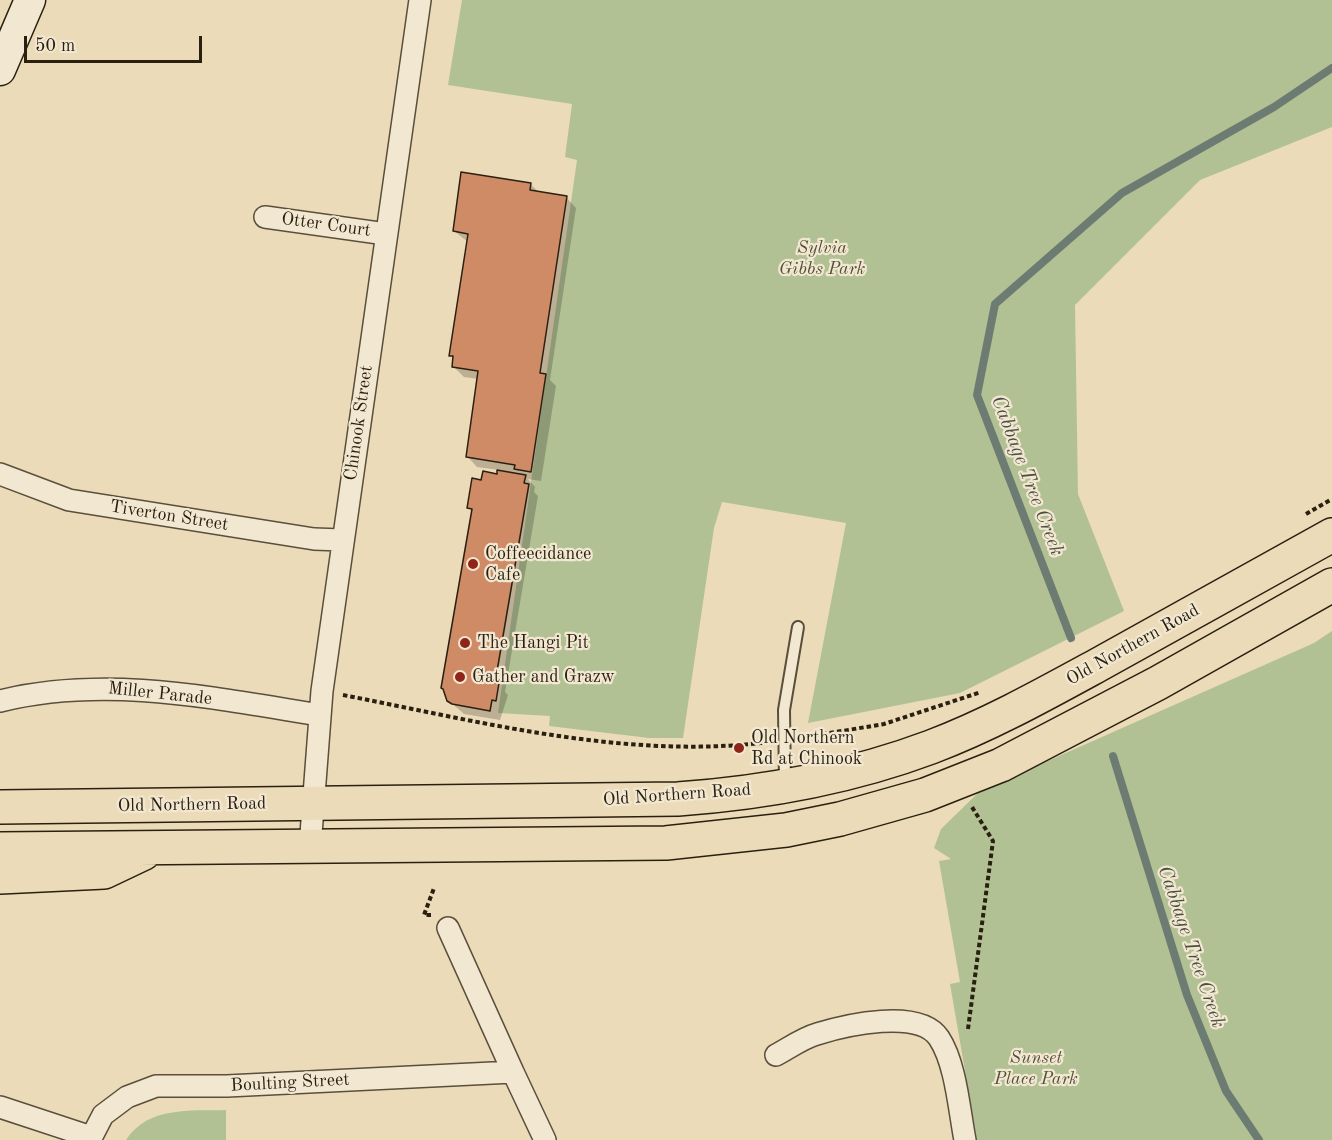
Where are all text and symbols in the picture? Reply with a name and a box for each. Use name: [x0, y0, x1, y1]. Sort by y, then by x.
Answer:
scale bar: [27, 24, 206, 62]
text: 50 m: [35, 37, 75, 55]
street label: Otter Court: [280, 208, 372, 242]
park label: Sylvia Gibbs Park: [779, 237, 865, 280]
street label: Chinook Street: [340, 364, 378, 482]
water label: Cabbage Tree Creek: [985, 392, 1069, 560]
street label: Tiverton Street: [108, 496, 230, 536]
place label: Coffeecidance Cafe: [485, 543, 591, 586]
marker: Coffeecidance Cafe: [466, 557, 480, 571]
street label: Old Northern Road: [1063, 600, 1203, 690]
place label: The Hangi Pit: [477, 632, 589, 654]
marker: The Hangi Pit: [458, 636, 472, 650]
place label: Gather and Grazw: [472, 666, 615, 688]
marker: Gather and Grazw: [453, 670, 467, 684]
street label: Miller Parade: [107, 678, 213, 710]
place label: Old Northern Rd at Chinook: [751, 727, 862, 770]
marker: Old Northern Rd at Chinook: [732, 741, 746, 755]
street label: Old Northern Road: [602, 779, 752, 811]
street label: Old Northern Road: [117, 793, 267, 817]
water label: Cabbage Tree Creek: [1152, 863, 1230, 1031]
park label: Sunset Place Park: [994, 1047, 1078, 1090]
street label: Boulting Street: [230, 1069, 350, 1097]

